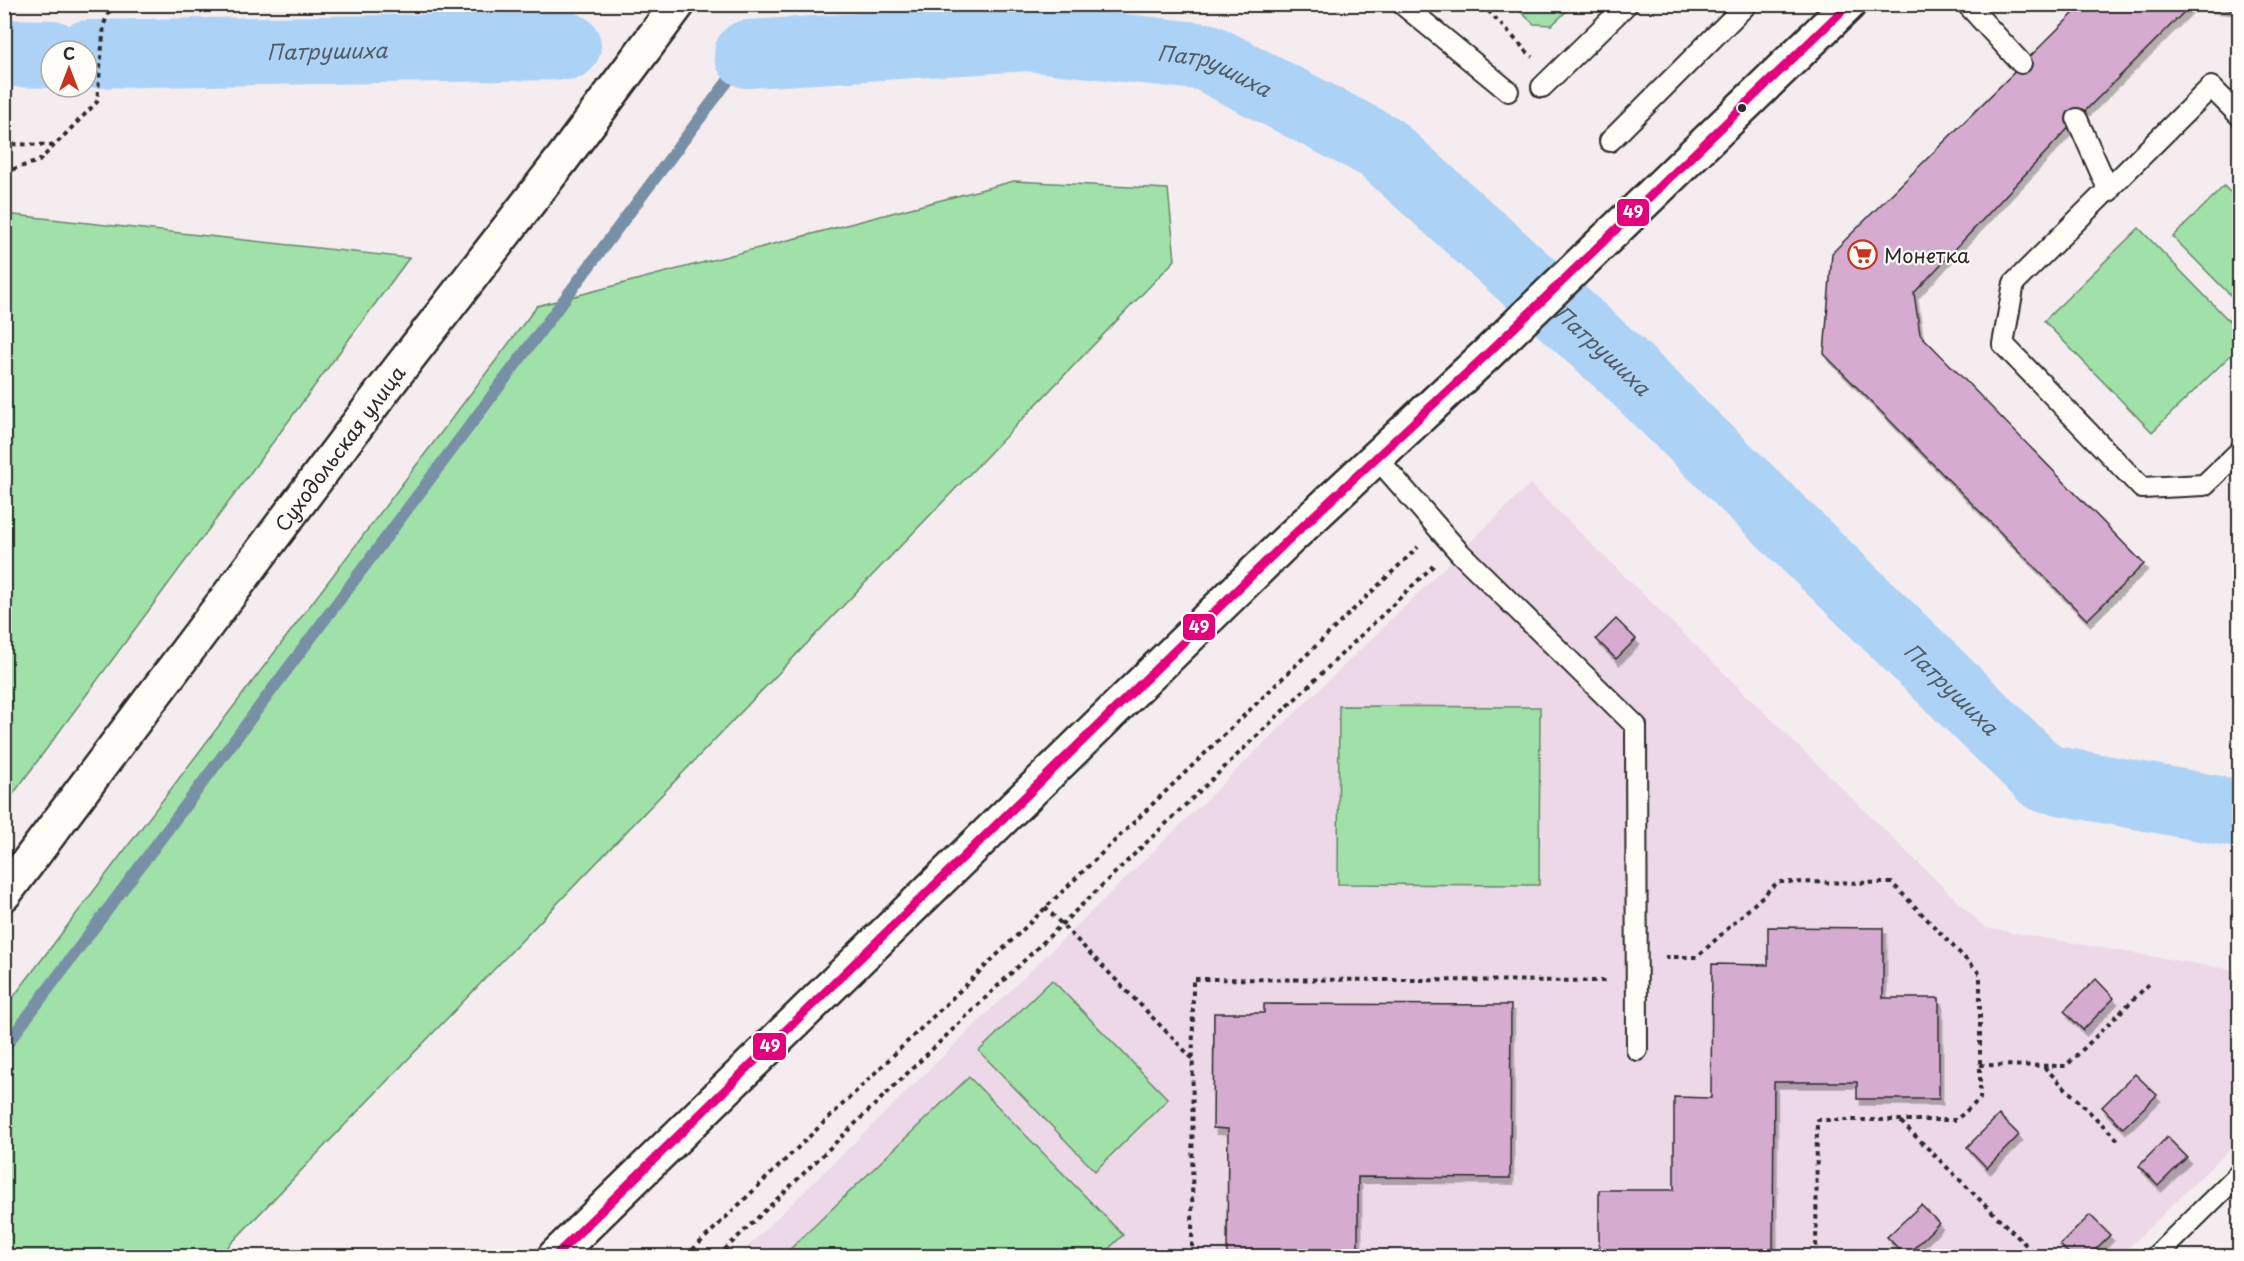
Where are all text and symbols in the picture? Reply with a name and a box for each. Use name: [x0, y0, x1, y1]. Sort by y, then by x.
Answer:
water label: Патрушиха: [266, 33, 388, 67]
water label: Патрушиха: [1156, 36, 1278, 104]
north arrow: [39, 39, 99, 99]
text: С: [63, 41, 75, 65]
unlabelled marker: [1736, 102, 1748, 114]
line badge: 49: [1616, 198, 1650, 227]
text: 49: [1623, 199, 1643, 223]
supermarket icon: Монетка: [1847, 239, 1879, 271]
place label: Монетка: [1884, 240, 1970, 270]
water label: Патрушиха: [1548, 297, 1659, 403]
street label: Суходольская улица: [267, 358, 412, 538]
line badge: 49: [1182, 613, 1216, 641]
text: 49: [1189, 614, 1209, 638]
water label: Патрушиха: [1898, 635, 2007, 742]
line badge: 49: [752, 1032, 787, 1061]
text: 49: [760, 1033, 780, 1057]

